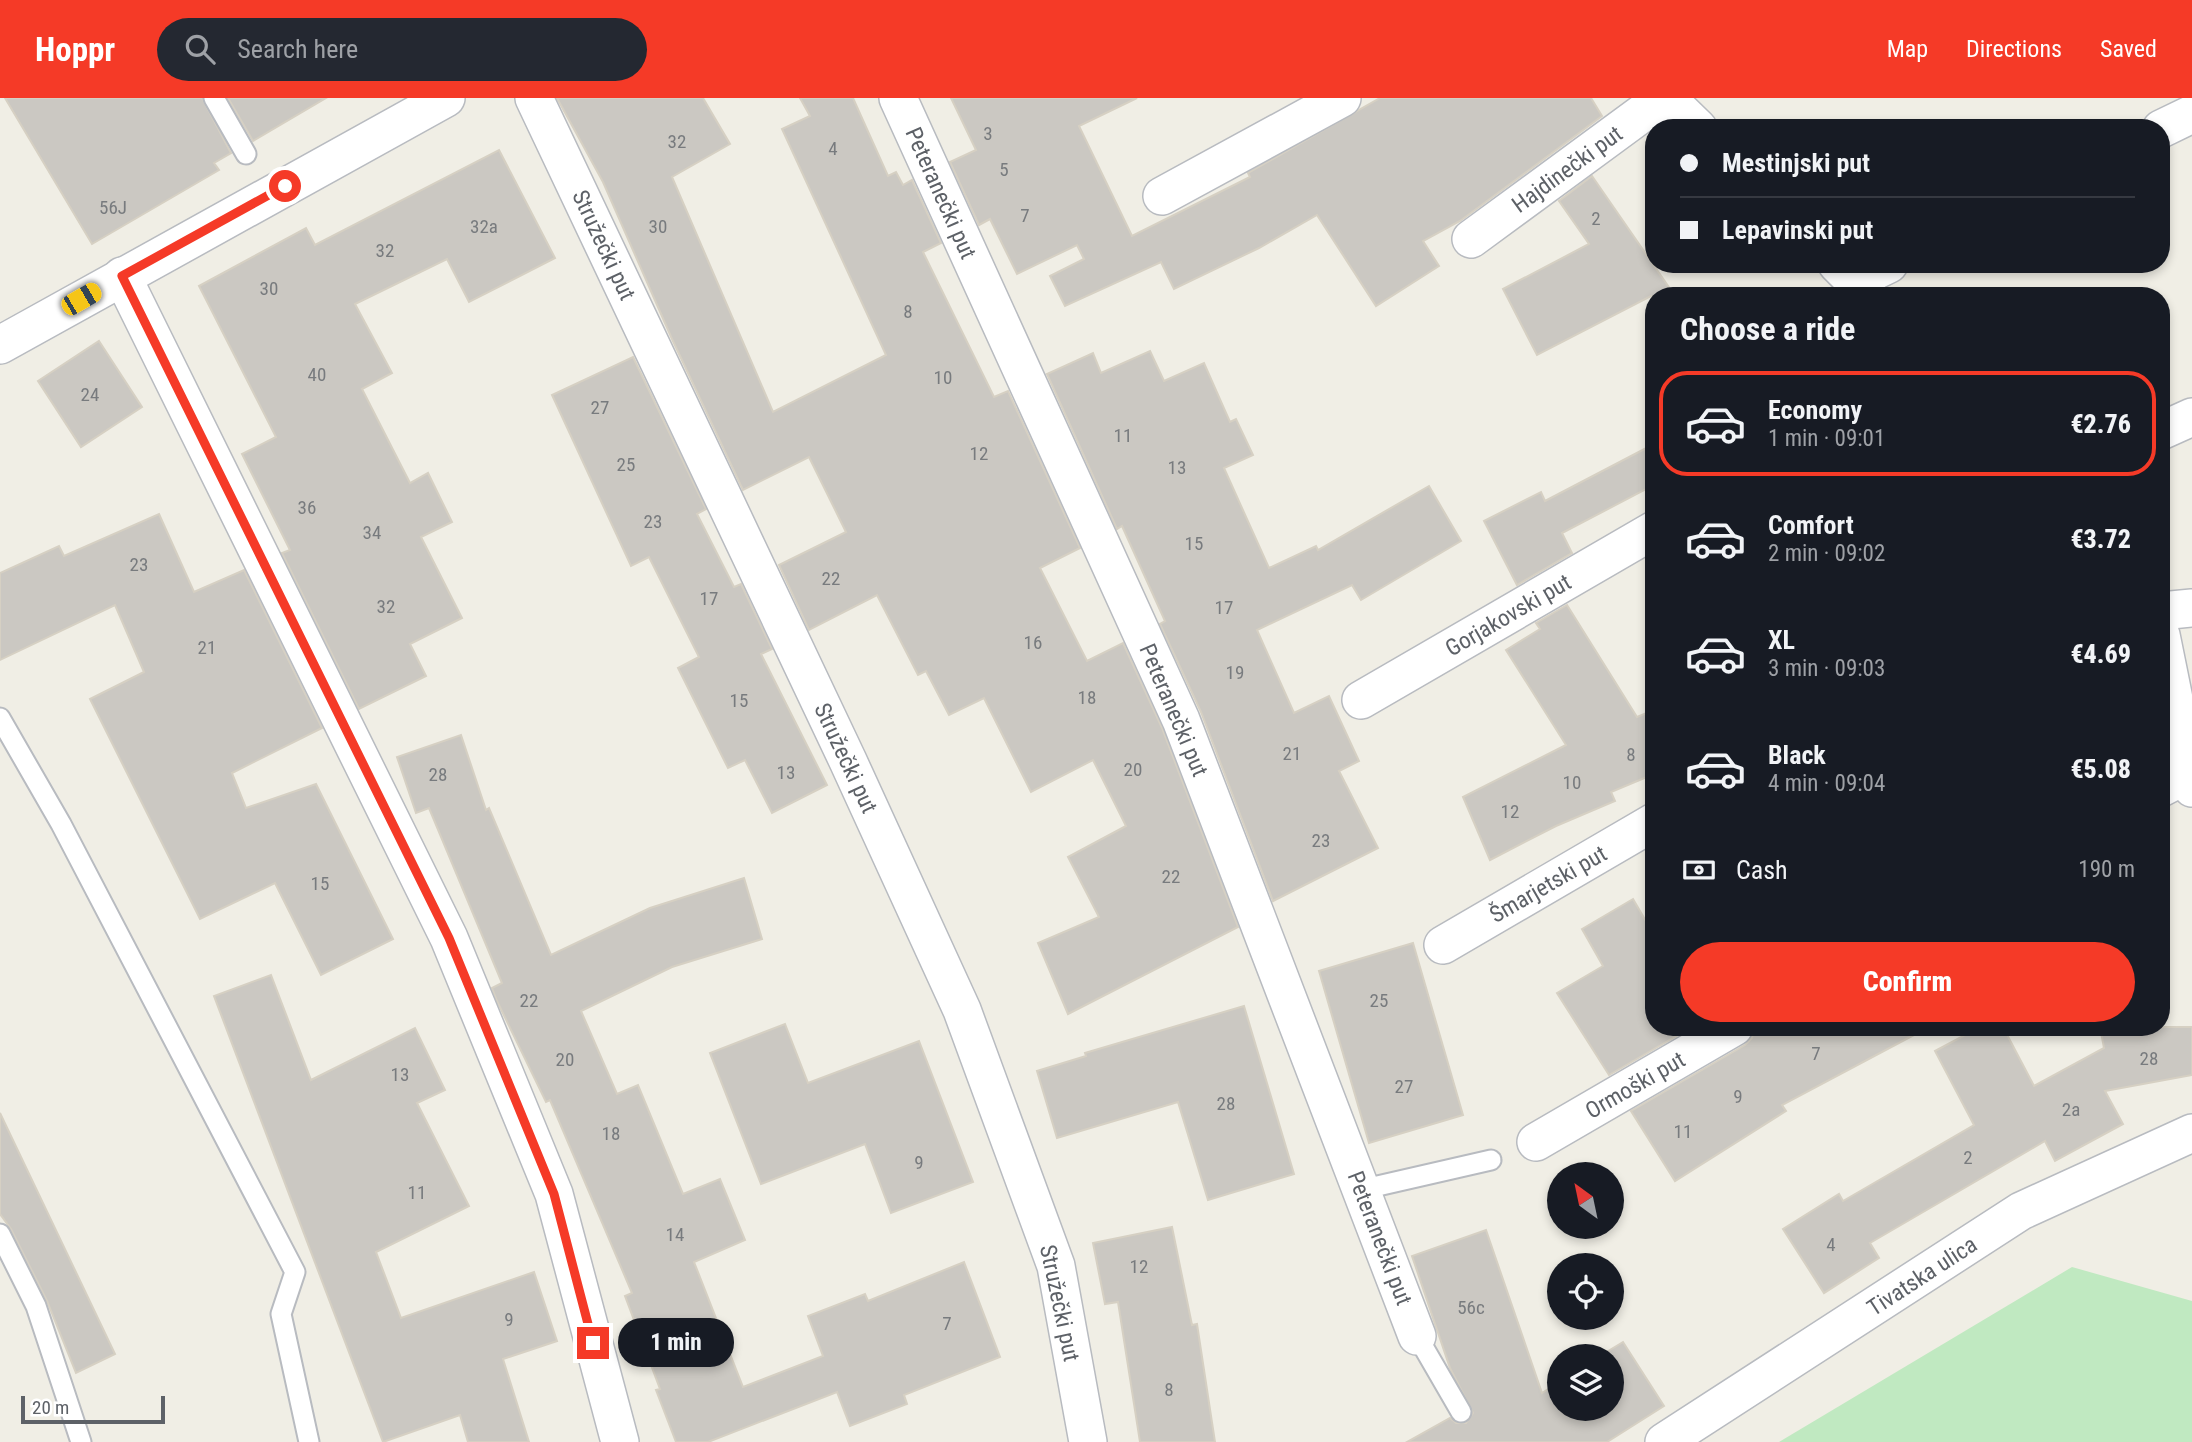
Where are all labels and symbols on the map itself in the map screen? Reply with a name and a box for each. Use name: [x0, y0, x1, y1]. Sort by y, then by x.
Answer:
street label: Hajdinečki put: [1507, 120, 1628, 218]
house number: 3: [983, 122, 993, 145]
street label: Peteranečki put: [899, 123, 982, 263]
house number: 32: [668, 130, 686, 153]
house number: 4: [828, 137, 838, 160]
house number: 5: [999, 158, 1009, 181]
route start: [269, 170, 301, 202]
street label: Stružečki put: [566, 186, 641, 305]
house number: 56J: [99, 196, 127, 219]
house number: 7: [1020, 204, 1030, 227]
house number: 2: [1591, 207, 1601, 230]
house number: 32a: [470, 215, 498, 238]
house number: 30: [649, 215, 667, 238]
house number: 32: [376, 239, 394, 262]
house number: 30: [260, 277, 278, 300]
car: [58, 279, 105, 319]
house number: 8: [903, 300, 913, 323]
house number: 40: [308, 363, 326, 386]
house number: 10: [934, 366, 952, 389]
house number: 24: [81, 383, 99, 406]
house number: 27: [591, 396, 609, 419]
house number: 11: [1114, 424, 1132, 447]
house number: 12: [970, 442, 988, 465]
house number: 25: [617, 453, 635, 476]
house number: 13: [1168, 456, 1186, 479]
house number: 36: [298, 496, 316, 519]
house number: 23: [644, 510, 662, 533]
house number: 34: [363, 521, 381, 544]
house number: 15: [1185, 532, 1203, 555]
house number: 23: [130, 553, 148, 576]
house number: 22: [822, 567, 840, 590]
street label: Gorjakovski put: [1441, 569, 1576, 662]
house number: 17: [700, 587, 718, 610]
house number: 32: [377, 595, 395, 618]
house number: 17: [1215, 596, 1233, 619]
house number: 16: [1024, 631, 1042, 654]
house number: 21: [198, 636, 216, 659]
street label: Peteranečki put: [1134, 640, 1214, 780]
house number: 19: [1226, 661, 1244, 684]
house number: 18: [1078, 686, 1096, 709]
house number: 15: [730, 689, 748, 712]
street label: Stružečki put: [808, 699, 883, 818]
house number: 21: [1283, 742, 1301, 765]
house number: 8: [1626, 743, 1636, 766]
house number: 20: [1124, 758, 1142, 781]
house number: 13: [777, 761, 795, 784]
house number: 28: [429, 763, 447, 786]
house number: 10: [1563, 771, 1581, 794]
house number: 12: [1501, 800, 1519, 823]
house number: 23: [1312, 829, 1330, 852]
street label: Šmarjetski put: [1484, 839, 1612, 929]
house number: 22: [1162, 865, 1180, 888]
house number: 15: [311, 872, 329, 895]
house number: 22: [520, 989, 538, 1012]
house number: 25: [1370, 989, 1388, 1012]
house number: 7: [1811, 1042, 1821, 1065]
street label: Ormoški put: [1581, 1046, 1690, 1125]
house number: 28: [2140, 1047, 2158, 1070]
house number: 20: [556, 1048, 574, 1071]
house number: 13: [391, 1063, 409, 1086]
house number: 27: [1395, 1075, 1413, 1098]
house number: 9: [1733, 1085, 1743, 1108]
house number: 28: [1217, 1092, 1235, 1115]
house number: 2a: [2062, 1098, 2080, 1121]
house number: 11: [1674, 1120, 1692, 1143]
house number: 18: [602, 1122, 620, 1145]
house number: 2: [1963, 1146, 1973, 1169]
house number: 9: [914, 1151, 924, 1174]
north arrow: [1547, 1162, 1624, 1239]
street label: Peteranečki put: [1342, 1167, 1417, 1309]
house number: 11: [408, 1181, 426, 1204]
house number: 14: [666, 1223, 684, 1246]
street label: Tivatska ulica: [1862, 1231, 1982, 1322]
house number: 4: [1826, 1233, 1836, 1256]
street label: Stružečki put: [1034, 1242, 1085, 1364]
house number: 12: [1130, 1255, 1148, 1278]
house number: 56c: [1457, 1296, 1485, 1319]
house number: 9: [504, 1308, 514, 1331]
house number: 7: [942, 1312, 952, 1335]
callout: 1 min: [618, 1318, 733, 1368]
route end: [577, 1327, 609, 1359]
house number: 8: [1164, 1378, 1174, 1401]
scale bar: [21, 1393, 164, 1425]

